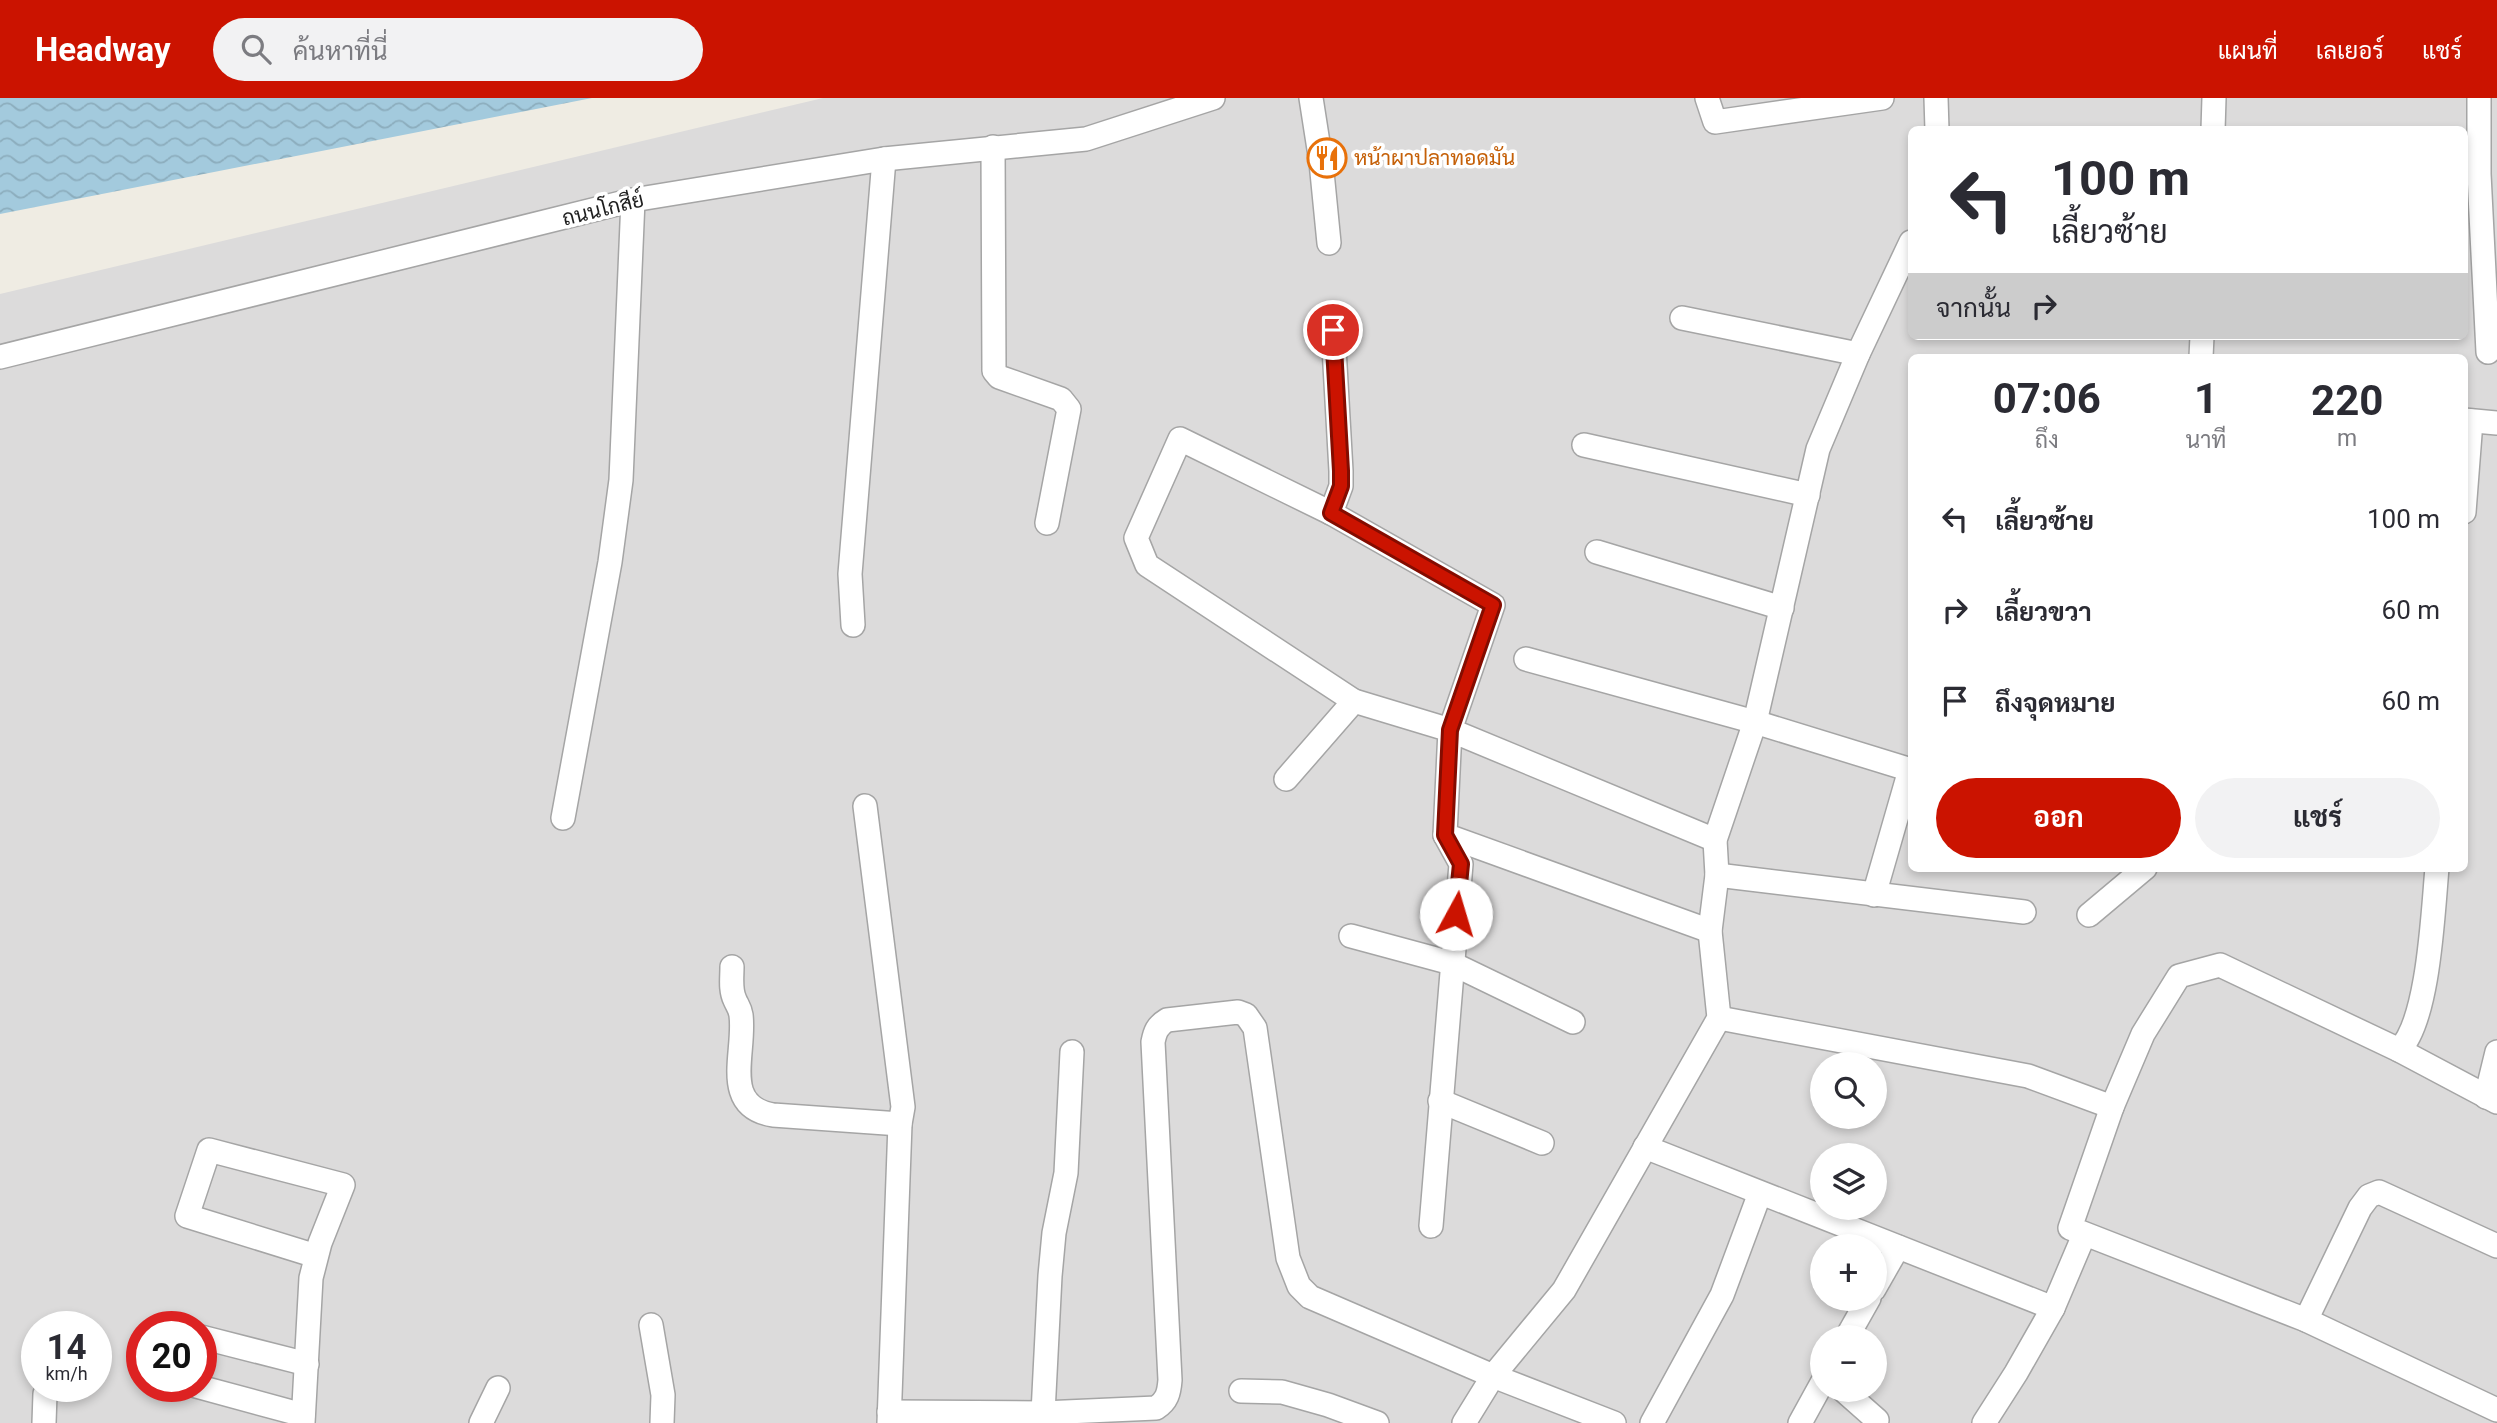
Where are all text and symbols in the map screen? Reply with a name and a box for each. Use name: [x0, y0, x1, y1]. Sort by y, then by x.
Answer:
search box: [213, 18, 703, 81]
text: Headway: [35, 30, 171, 69]
icon: search: [237, 30, 275, 68]
text: ค้นหาที่นี่: [293, 36, 388, 66]
text: แผนที่: [2218, 37, 2278, 65]
text: เลเยอร์: [2316, 37, 2384, 65]
text: แชร์: [2422, 37, 2462, 65]
restaurant icon: หน้าผาปลาทอดมัน: [1306, 137, 1348, 179]
place label: หน้าผาปลาทอดมัน: [1354, 146, 1515, 170]
text: 100 m: [2051, 150, 2190, 207]
icon: left: [1936, 154, 2027, 245]
street label: ถนนโกสีย์: [559, 185, 646, 231]
text: เลี้ยวซ้าย: [2051, 213, 2168, 251]
icon: right: [2025, 287, 2063, 325]
text: จากนั้น: [1936, 293, 2011, 323]
pin: [1303, 300, 1363, 360]
icon: arrive: [1314, 311, 1352, 349]
text: 07:06: [1993, 374, 2101, 423]
text: 1: [2194, 374, 2218, 423]
text: 220: [2311, 376, 2383, 425]
text: m: [2337, 425, 2357, 452]
text: ถึง: [2035, 427, 2059, 454]
text: นาที: [2185, 427, 2226, 454]
icon: left: [1936, 500, 1974, 538]
text: 100 m: [2367, 504, 2440, 534]
text: เลี้ยวซ้าย: [1995, 506, 2094, 536]
icon: right: [1936, 591, 1974, 629]
text: 60 m: [2382, 595, 2440, 625]
text: เลี้ยวขวา: [1995, 597, 2092, 627]
icon: arrive: [1936, 682, 1974, 720]
text: 60 m: [2382, 686, 2440, 716]
text: ถึงจุดหมาย: [1995, 688, 2116, 718]
button: ออก: [1936, 778, 2181, 858]
button: แชร์: [2195, 778, 2440, 858]
position arrow: [1419, 877, 1493, 951]
map controls: [1810, 1052, 1887, 1402]
button: search: [1810, 1052, 1887, 1129]
button: layers: [1810, 1143, 1887, 1220]
button: +: [1810, 1234, 1887, 1311]
speed limit sign: 20: [126, 1311, 217, 1402]
button: −: [1810, 1325, 1887, 1402]
text: 14: [46, 1327, 87, 1368]
text: km/h: [45, 1363, 88, 1384]

